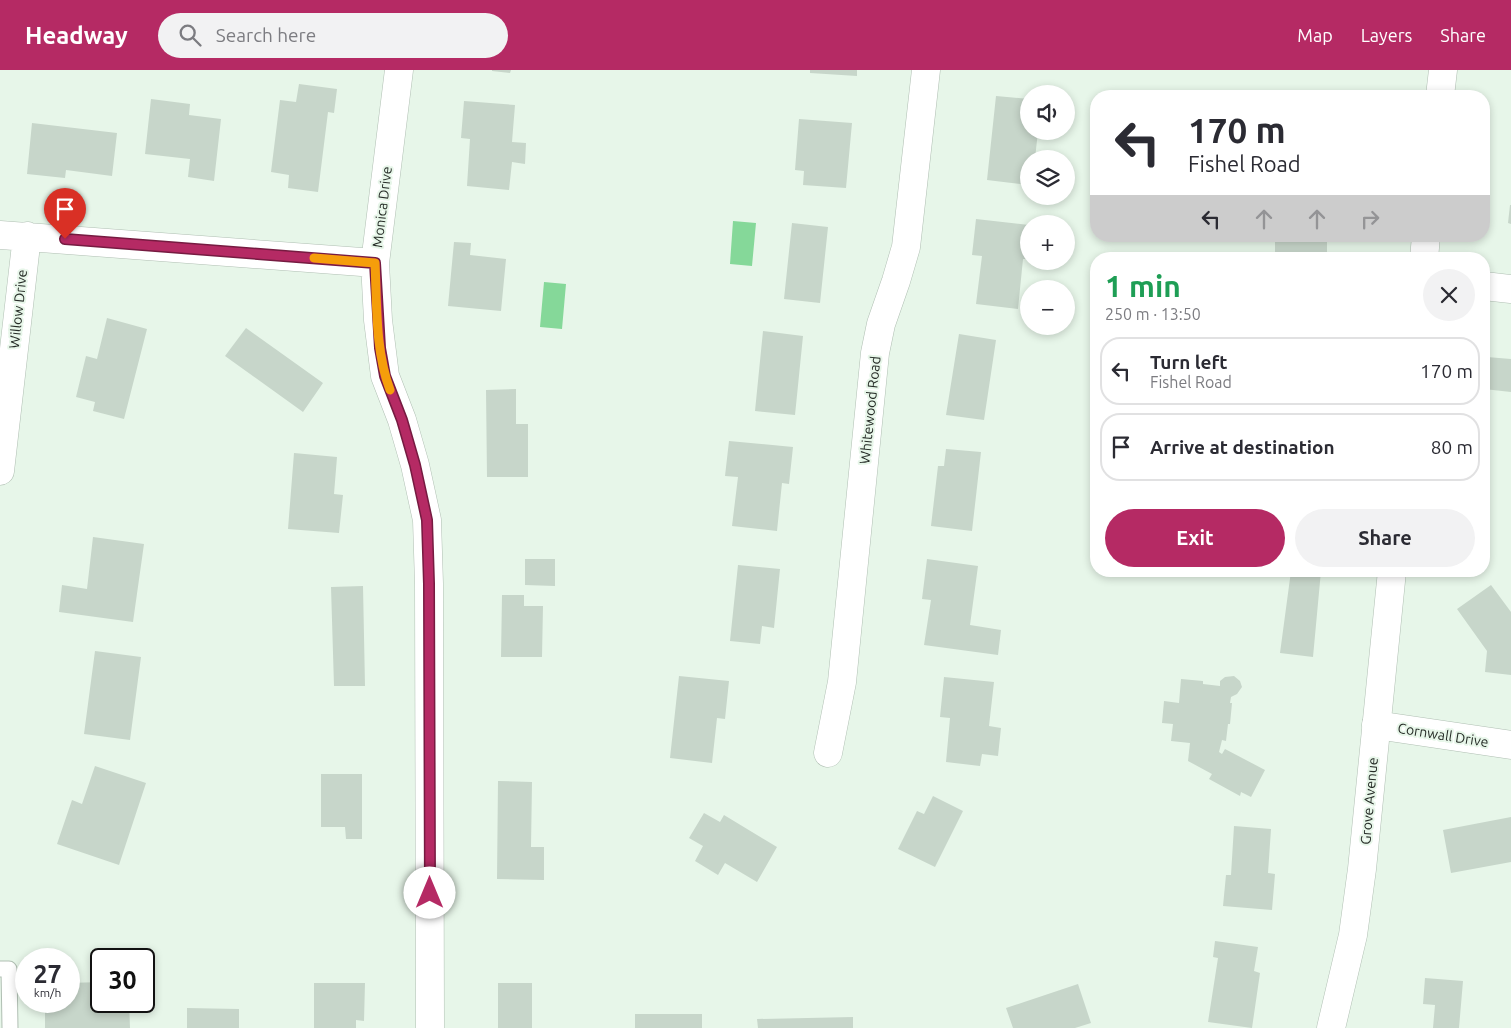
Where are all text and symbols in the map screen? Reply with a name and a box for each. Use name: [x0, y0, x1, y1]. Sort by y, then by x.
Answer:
search box: [158, 13, 508, 58]
icon: search: [176, 21, 204, 49]
text: Headway: [25, 22, 128, 49]
text: Search here: [216, 24, 316, 46]
text: Map: [1297, 25, 1333, 45]
text: Layers: [1361, 25, 1412, 45]
text: Share: [1440, 25, 1486, 45]
map controls: [1020, 85, 1075, 335]
button: sound: [1020, 85, 1075, 140]
icon: left: [1105, 110, 1170, 175]
text: 170 m: [1188, 110, 1286, 150]
button: layers: [1020, 150, 1075, 205]
text: Fishel Road: [1188, 151, 1301, 176]
street label: Monica Drive: [369, 165, 395, 249]
pin: [44, 188, 86, 239]
icon: arrive: [51, 195, 79, 223]
icon: left: [1197, 205, 1225, 233]
icon: ahead: [1250, 205, 1278, 233]
icon: ahead: [1303, 205, 1331, 233]
icon: right: [1356, 205, 1384, 233]
button: +: [1020, 215, 1075, 270]
street label: Willow Drive: [6, 269, 30, 349]
text: 1 min: [1105, 269, 1181, 303]
button: close: [1423, 269, 1475, 321]
button: −: [1020, 280, 1075, 335]
text: 250 m · 13:50: [1105, 305, 1201, 323]
text: Turn left: [1150, 351, 1228, 373]
street label: Whitewood Road: [856, 355, 884, 465]
icon: left: [1107, 357, 1135, 385]
text: 170 m: [1420, 360, 1473, 382]
text: Fishel Road: [1150, 373, 1232, 391]
icon: arrive: [1107, 433, 1135, 461]
text: Arrive at destination: [1150, 436, 1335, 458]
text: 80 m: [1431, 436, 1473, 458]
button: Exit: [1105, 509, 1285, 567]
button: Share: [1295, 509, 1475, 567]
street label: Cornwall Drive: [1396, 720, 1490, 750]
street label: Grove Avenue: [1357, 757, 1381, 845]
position arrow: [403, 866, 455, 918]
speed limit sign: 30: [90, 948, 155, 1013]
text: 27: [33, 960, 62, 988]
text: km/h: [34, 986, 61, 999]

